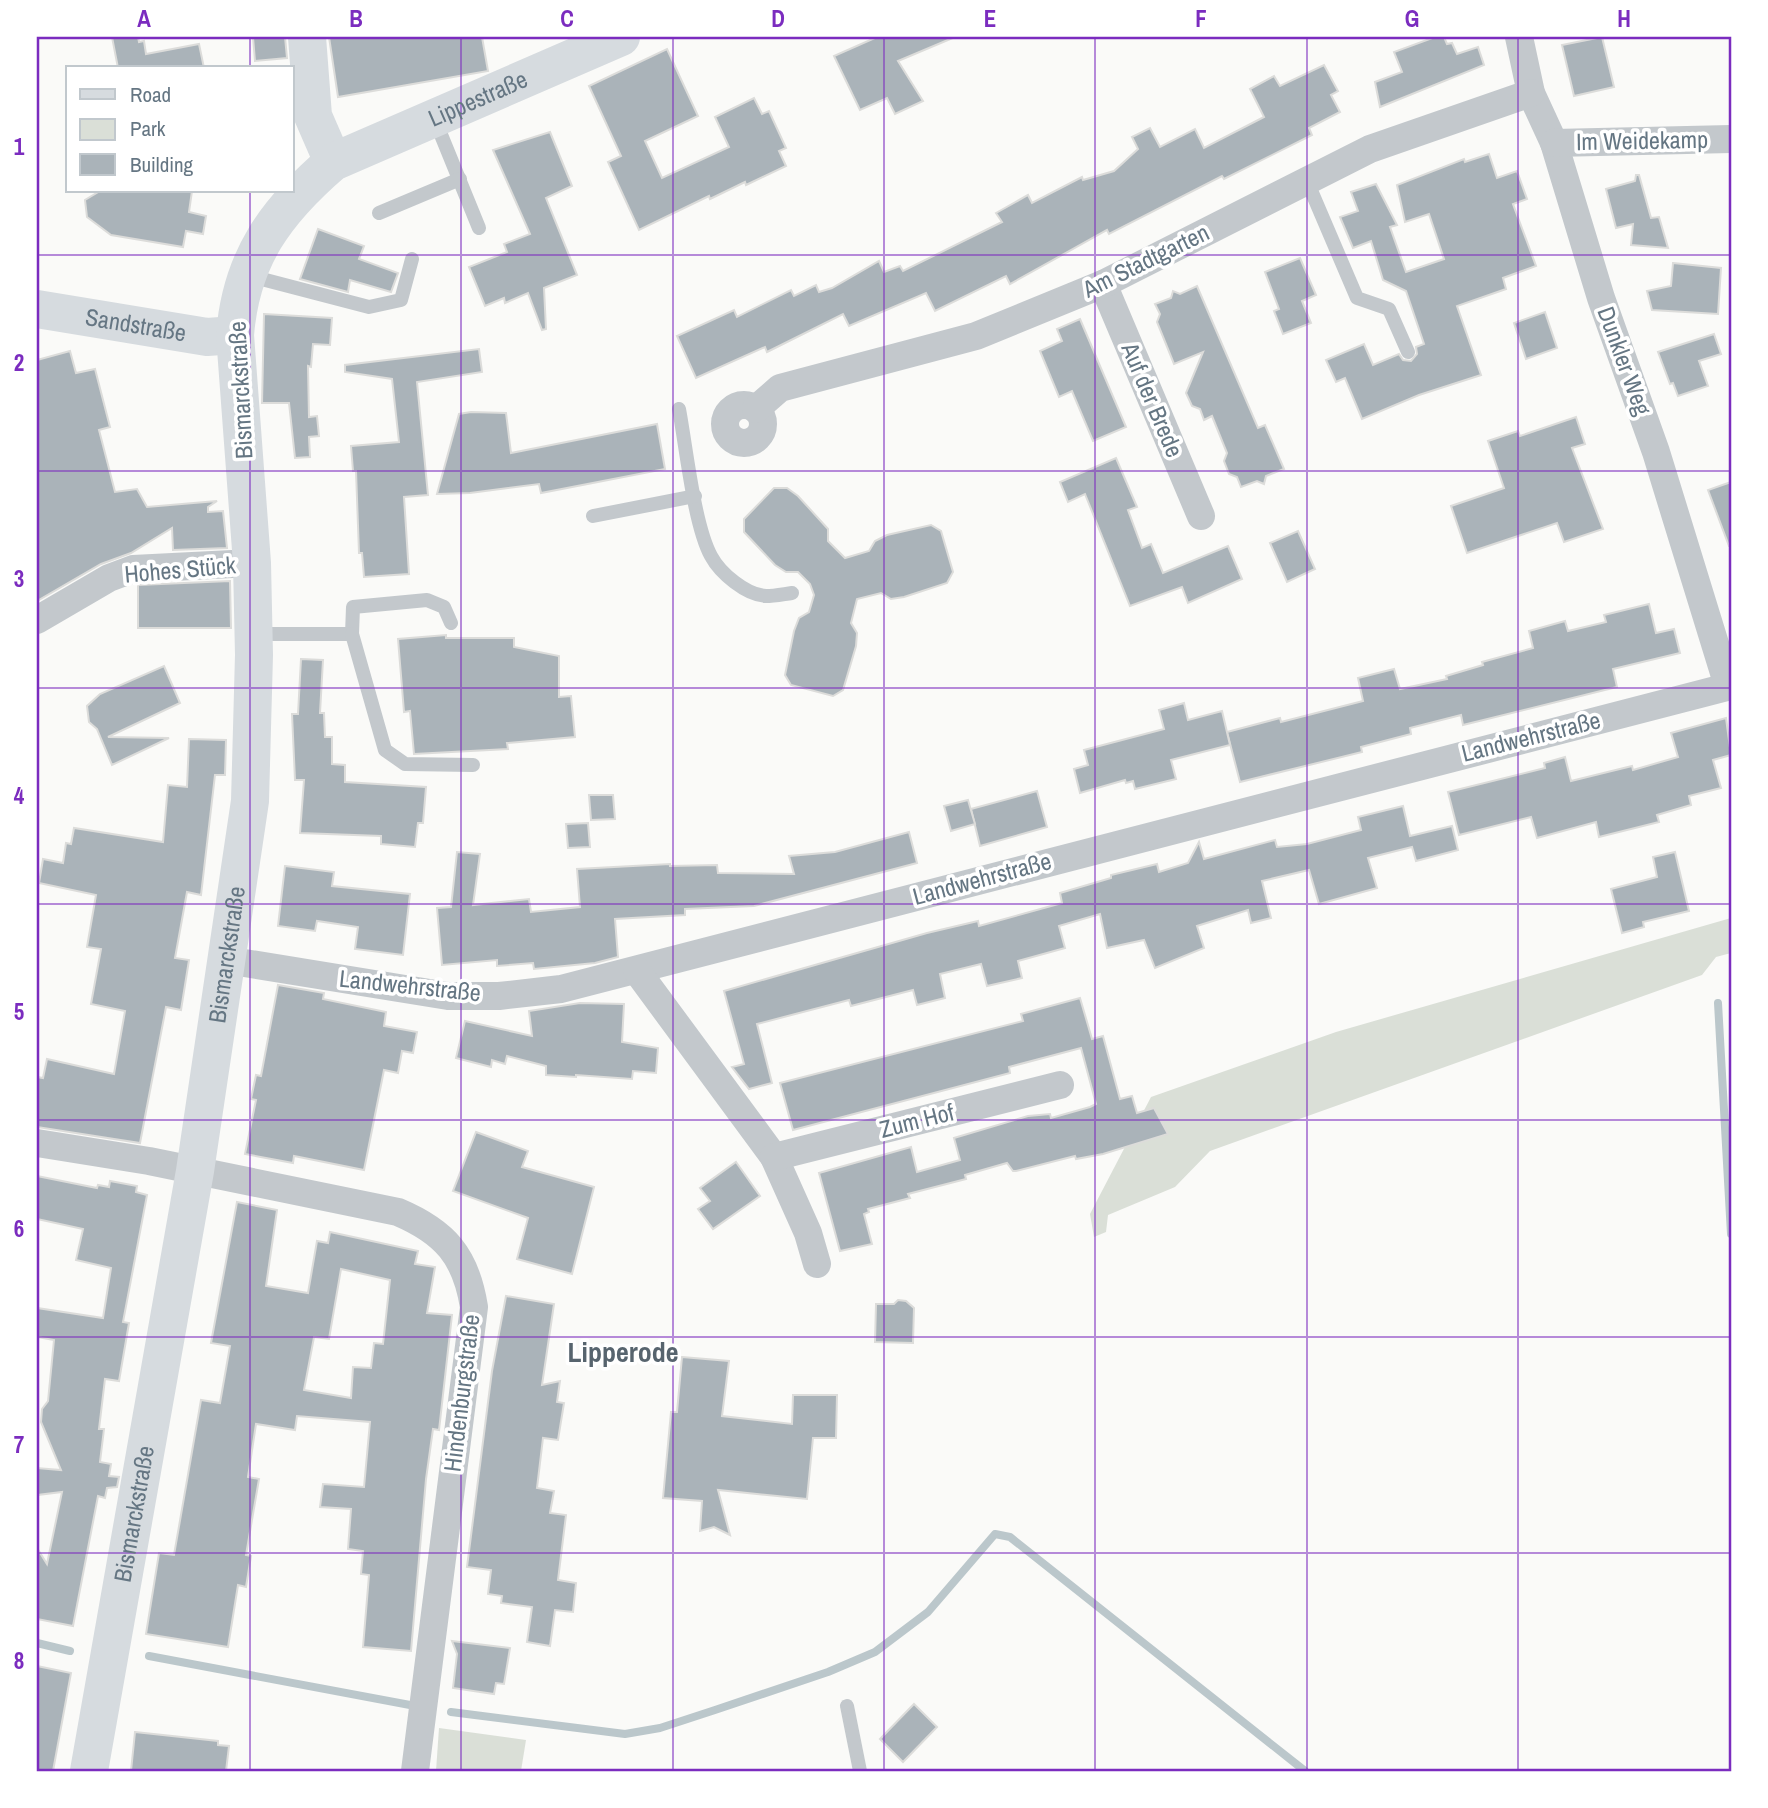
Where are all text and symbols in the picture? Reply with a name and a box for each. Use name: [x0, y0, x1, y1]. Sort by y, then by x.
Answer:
text: A: [137, 3, 151, 34]
text: B: [349, 3, 363, 34]
text: C: [560, 3, 574, 34]
text: D: [771, 3, 785, 34]
text: E: [984, 3, 996, 34]
text: F: [1195, 3, 1207, 34]
text: G: [1405, 3, 1419, 34]
text: H: [1617, 3, 1631, 34]
street label: Lippestraße: [423, 63, 532, 134]
legend: [66, 66, 294, 192]
text: Road: [130, 80, 171, 109]
text: Park: [130, 114, 166, 143]
street label: Im Weidekamp: [1576, 123, 1708, 157]
text: 1: [14, 131, 25, 162]
text: Building: [130, 150, 194, 179]
street label: Am Stadtgarten: [1076, 216, 1214, 305]
street label: Sandstraße: [83, 300, 189, 348]
street label: Dunkler Weg: [1591, 302, 1659, 419]
street label: Bismarckstraße: [220, 320, 260, 460]
street label: Auf der Brede: [1114, 337, 1191, 462]
text: 2: [14, 347, 24, 378]
street label: Hohes Stück: [123, 548, 237, 590]
text: 3: [14, 563, 24, 594]
street label: Landwehrstraße: [1458, 703, 1604, 769]
text: 4: [14, 780, 25, 811]
street label: Landwehrstraße: [909, 844, 1055, 912]
street label: Bismarckstraße: [200, 884, 252, 1025]
street label: Landwehrstraße: [338, 962, 482, 1008]
text: 5: [14, 996, 24, 1027]
street label: Zum Hof: [876, 1095, 958, 1145]
text: 6: [14, 1213, 24, 1244]
street label: Hindenburgstraße: [435, 1312, 487, 1474]
district label: Lipperode: [568, 1333, 679, 1371]
text: 7: [14, 1429, 24, 1460]
street label: Bismarckstraße: [106, 1443, 161, 1584]
text: 8: [14, 1645, 24, 1676]

